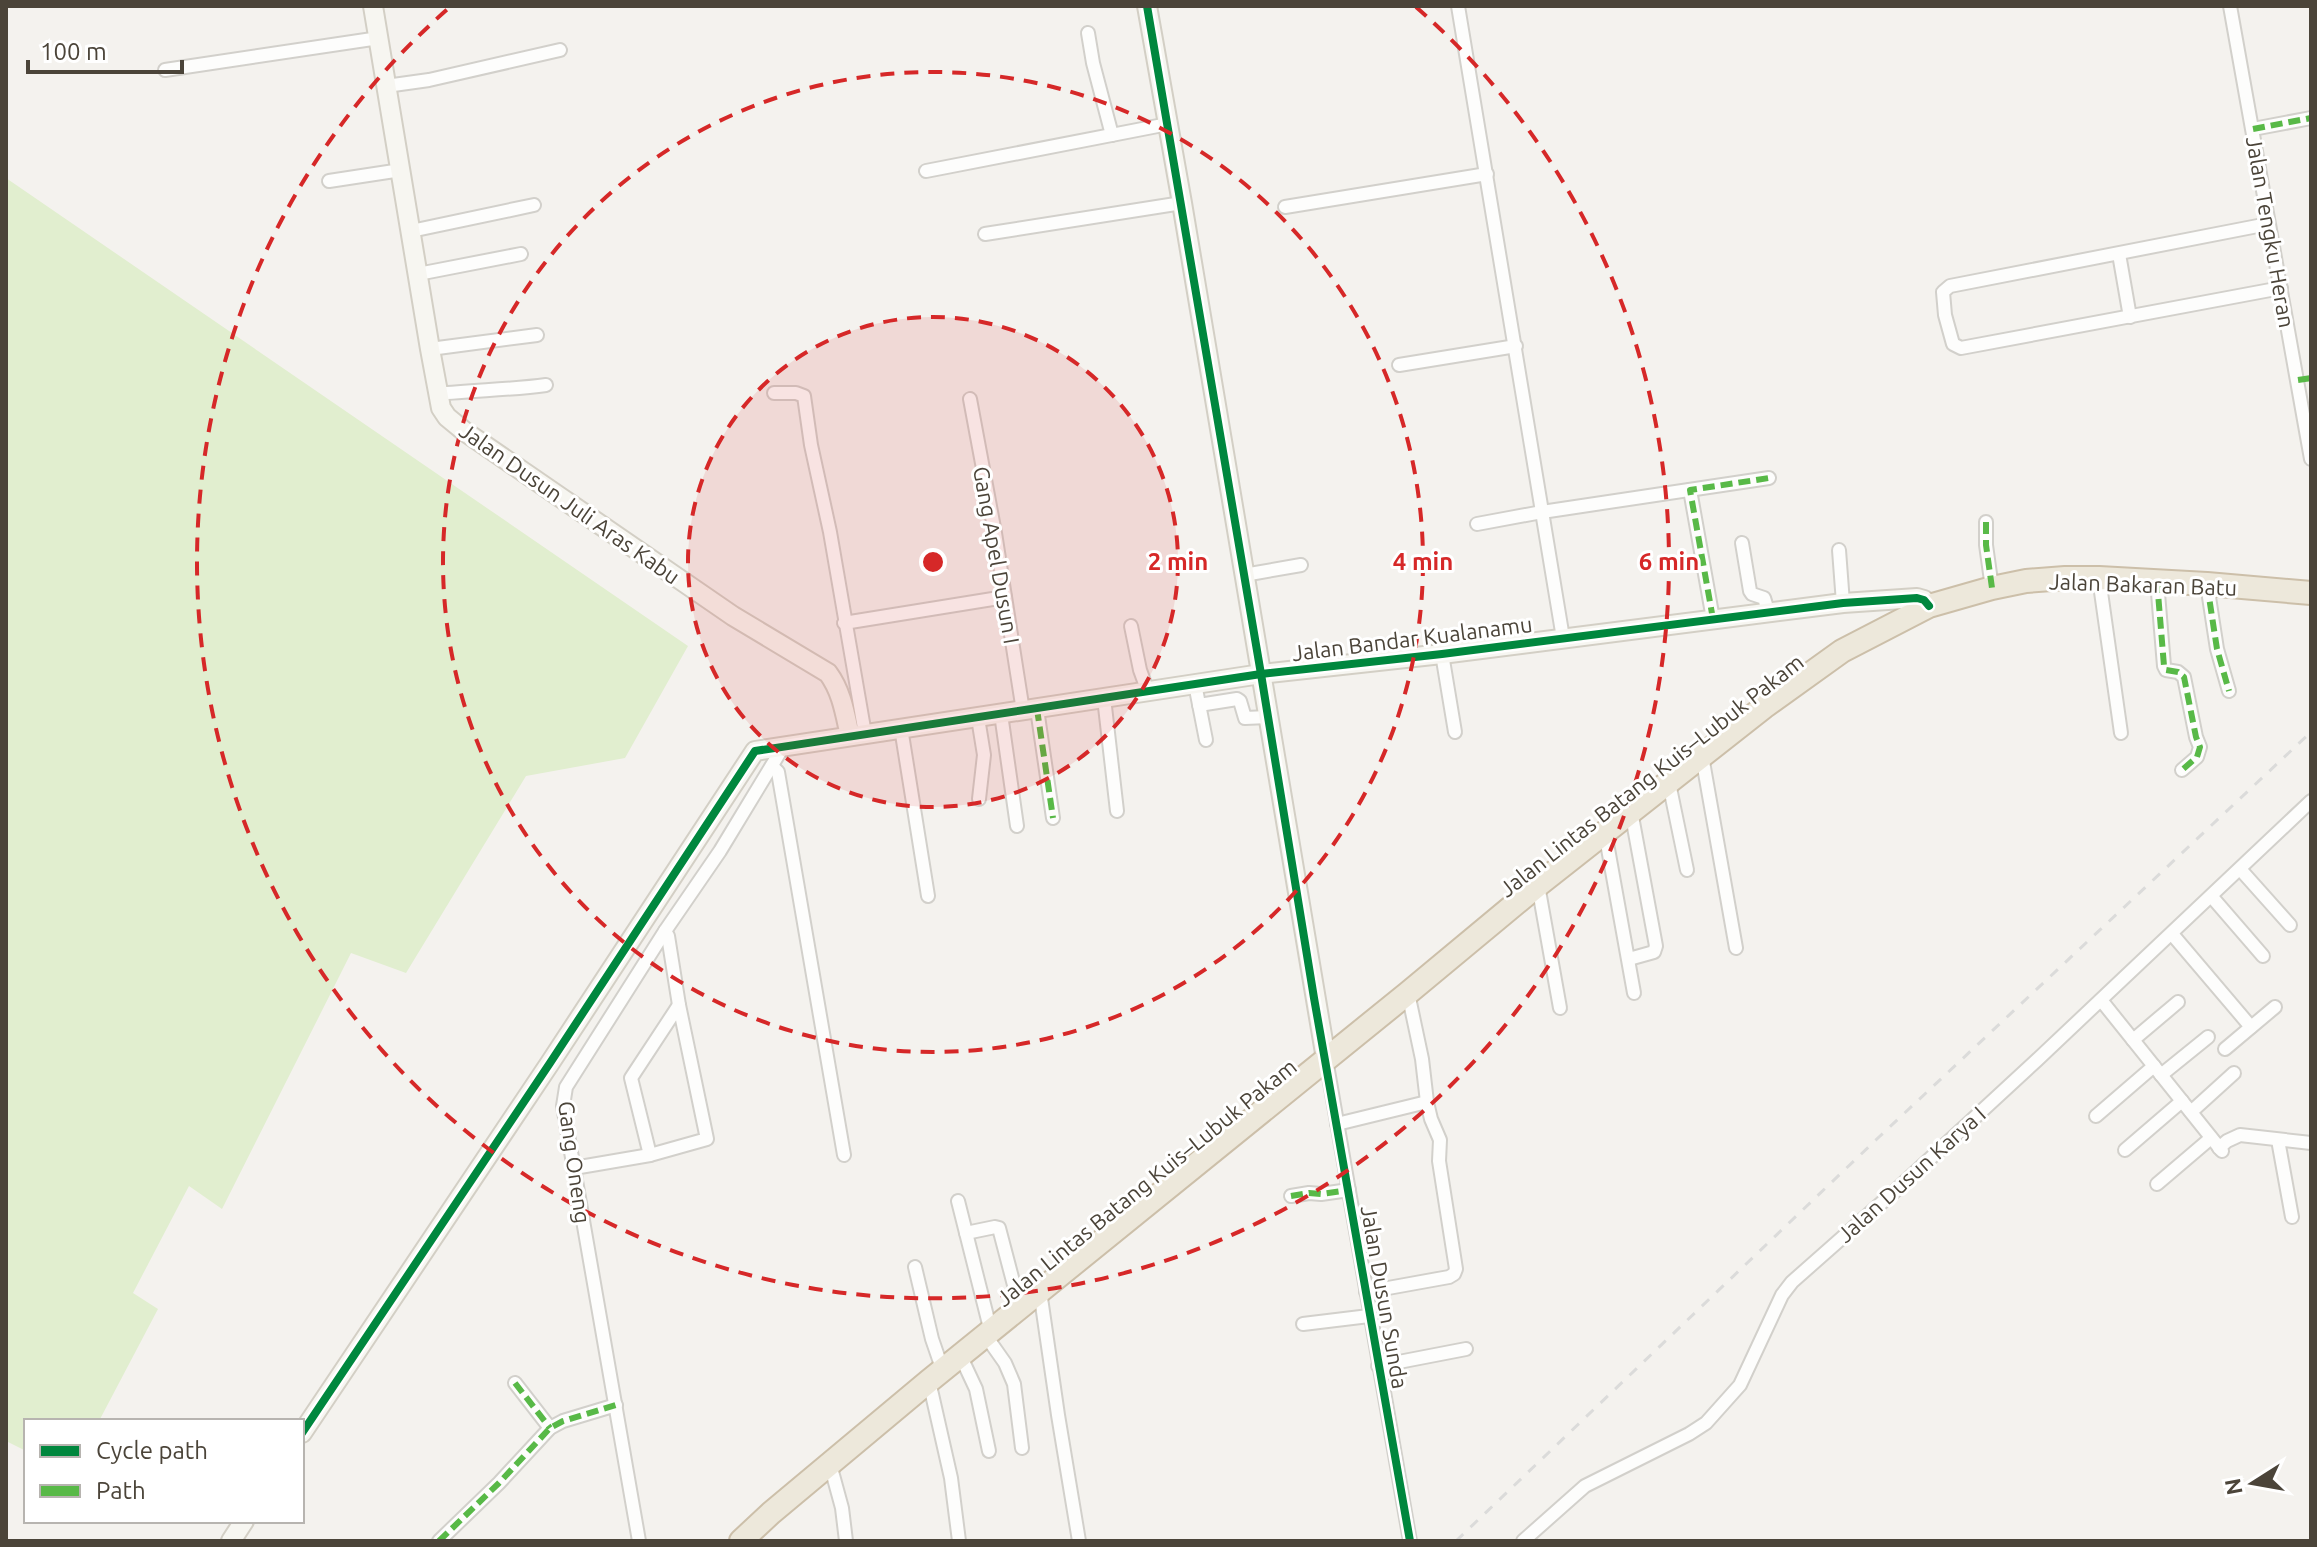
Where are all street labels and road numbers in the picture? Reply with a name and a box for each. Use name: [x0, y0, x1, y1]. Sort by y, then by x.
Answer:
street label: Jalan Tengku Heran: [2242, 134, 2300, 330]
street label: Jalan Dusun Juli Aras Kabu: [455, 417, 685, 589]
street label: Gang Apel Dusun I: [969, 464, 1025, 646]
street label: Jalan Bakaran Batu: [2049, 568, 2237, 600]
street label: Jalan Bandar Kualanamu: [1290, 611, 1534, 665]
street label: Jalan Lintas Batang Kuis–Lubuk Pakam: [1494, 649, 1808, 901]
street label: Jalan Lintas Batang Kuis–Lubuk Pakam: [991, 1053, 1301, 1311]
street label: Gang Oneng: [554, 1099, 596, 1225]
street label: Jalan Dusun Karya I: [1832, 1101, 1990, 1247]
street label: Jalan Dusun Sunda: [1357, 1203, 1413, 1391]

